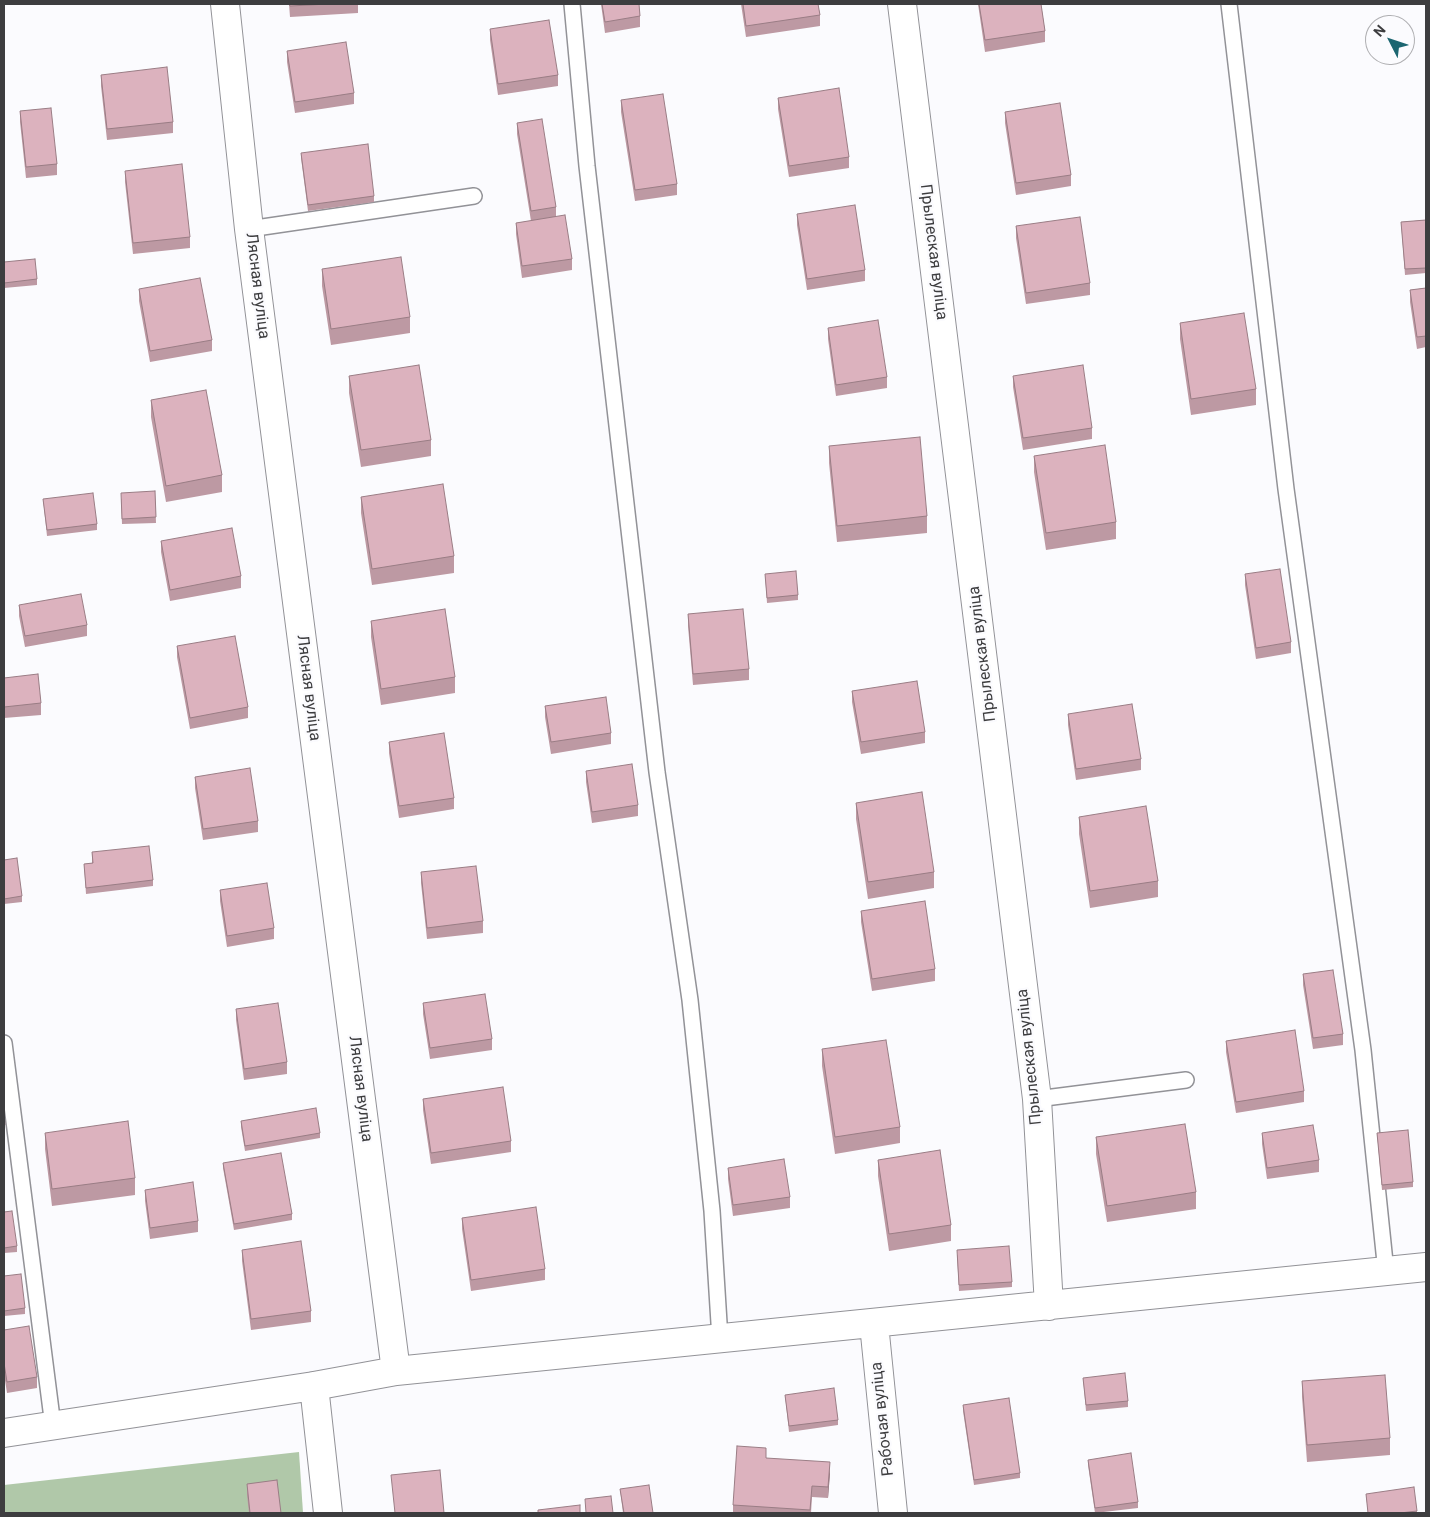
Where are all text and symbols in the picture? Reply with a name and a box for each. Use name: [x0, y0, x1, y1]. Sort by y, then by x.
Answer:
north arrow: [1365, 15, 1415, 65]
text: N: [1370, 22, 1389, 40]
street label: Прылеская вуліца: [915, 183, 951, 321]
street label: Лясная вуліца: [241, 232, 273, 340]
street label: Прылеская вуліца: [965, 585, 1001, 723]
street label: Лясная вуліца: [292, 634, 324, 742]
street label: Прылеская вуліца: [1013, 988, 1047, 1126]
street label: Лясная вуліца: [344, 1035, 376, 1143]
street label: Рабочая вуліца: [867, 1361, 899, 1477]

